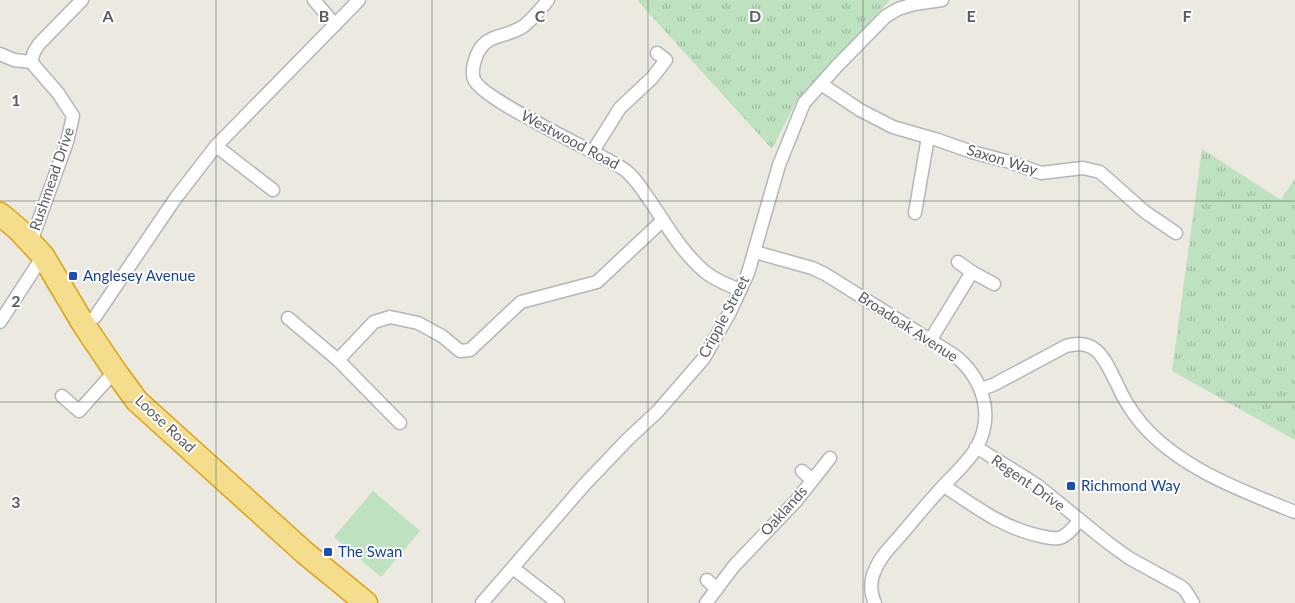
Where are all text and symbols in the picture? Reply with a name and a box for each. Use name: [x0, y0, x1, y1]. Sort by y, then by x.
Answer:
text: A: [101, 6, 114, 25]
text: B: [319, 6, 329, 25]
text: C: [535, 6, 546, 25]
text: D: [749, 6, 761, 25]
text: E: [966, 6, 976, 25]
text: F: [1182, 6, 1192, 25]
text: 1: [11, 90, 21, 109]
street label: Westwood Road: [518, 106, 623, 173]
street label: Rushmead Drive: [25, 125, 77, 233]
street label: Saxon Way: [965, 140, 1040, 178]
place label: Anglesey Avenue: [83, 266, 195, 284]
marker: Anglesey Avenue: [67, 270, 79, 282]
street label: Cripple Street: [694, 272, 753, 361]
street label: Broadoak Avenue: [855, 287, 962, 365]
text: 2: [11, 291, 21, 310]
street label: Loose Road: [132, 391, 200, 456]
street label: Regent Drive: [988, 450, 1069, 514]
place label: Richmond Way: [1081, 476, 1181, 494]
marker: Richmond Way: [1065, 480, 1077, 492]
street label: Oaklands: [756, 482, 810, 539]
text: 3: [11, 492, 21, 511]
place label: The Swan: [338, 542, 402, 560]
marker: The Swan: [322, 546, 334, 558]

